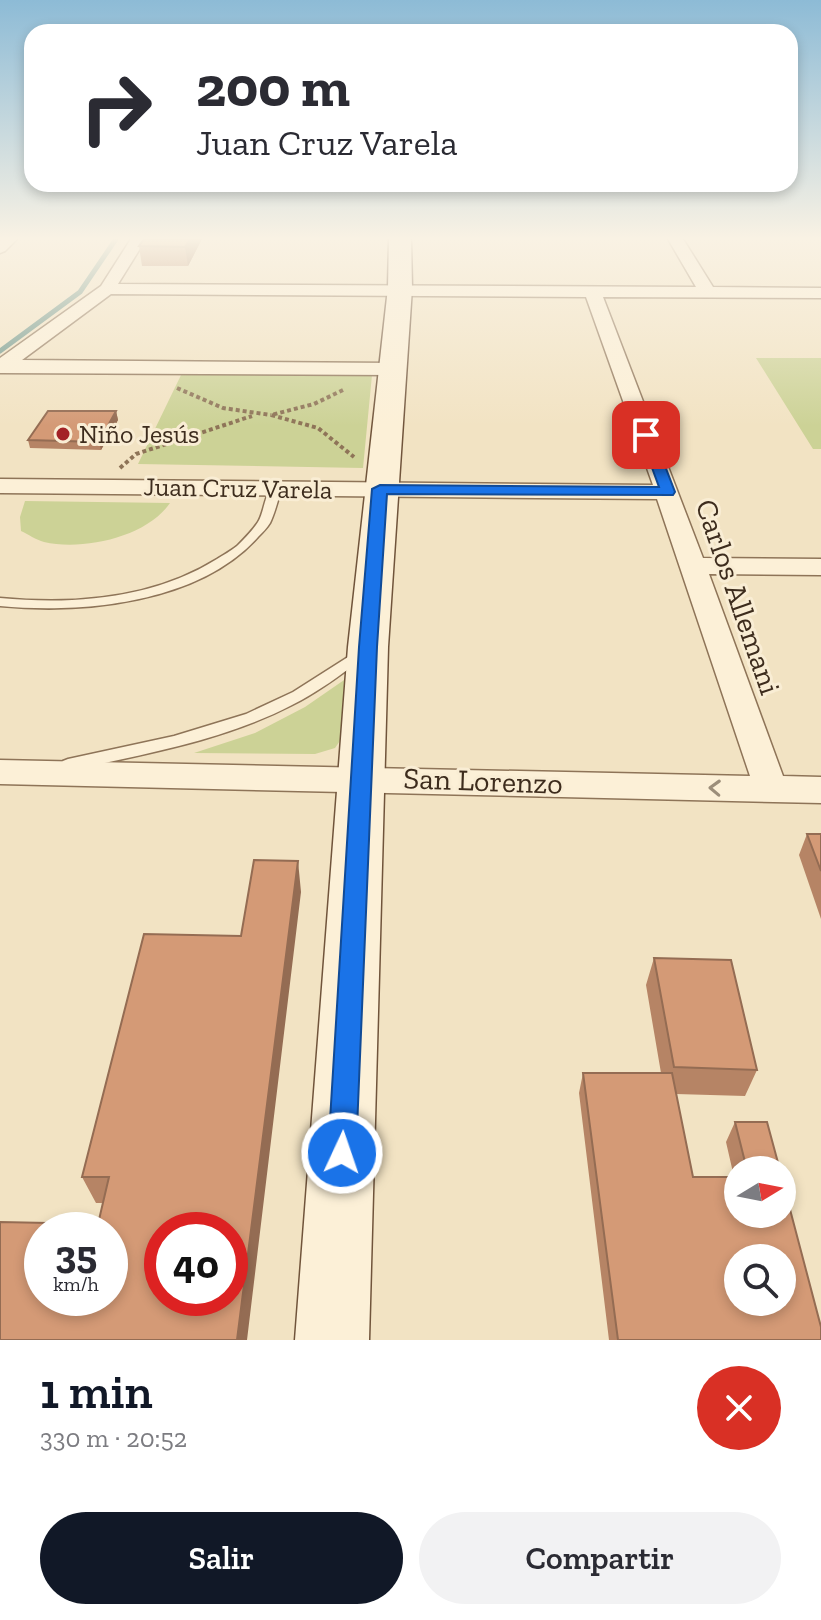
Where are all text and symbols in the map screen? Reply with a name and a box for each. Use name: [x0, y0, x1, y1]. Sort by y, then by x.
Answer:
text: 200 m: [196, 53, 350, 120]
icon: right: [64, 56, 168, 160]
text: Juan Cruz Varela: [196, 121, 458, 164]
pin: [612, 401, 680, 469]
icon: arrive: [624, 413, 668, 457]
place label: Niño Jesús: [79, 418, 199, 450]
marker: Niño Jesús: [54, 425, 72, 443]
street label: Juan Cruz Varela: [143, 470, 333, 506]
street label: Carlos Allemani: [688, 495, 788, 699]
street label: San Lorenzo: [403, 760, 563, 802]
one-way arrow: [708, 779, 721, 796]
position arrow: [300, 1111, 384, 1195]
north arrow: [724, 1156, 796, 1228]
map controls: [724, 1156, 796, 1316]
speed limit sign: 40: [144, 1212, 248, 1316]
text: 35: [55, 1230, 97, 1278]
button: search: [724, 1244, 796, 1316]
text: km/h: [53, 1272, 99, 1296]
text: 1 min: [40, 1363, 153, 1420]
button: close: [697, 1366, 781, 1450]
text: 330 m · 20:52: [40, 1422, 187, 1454]
button: Salir: [40, 1512, 403, 1604]
button: Compartir: [419, 1512, 781, 1604]

